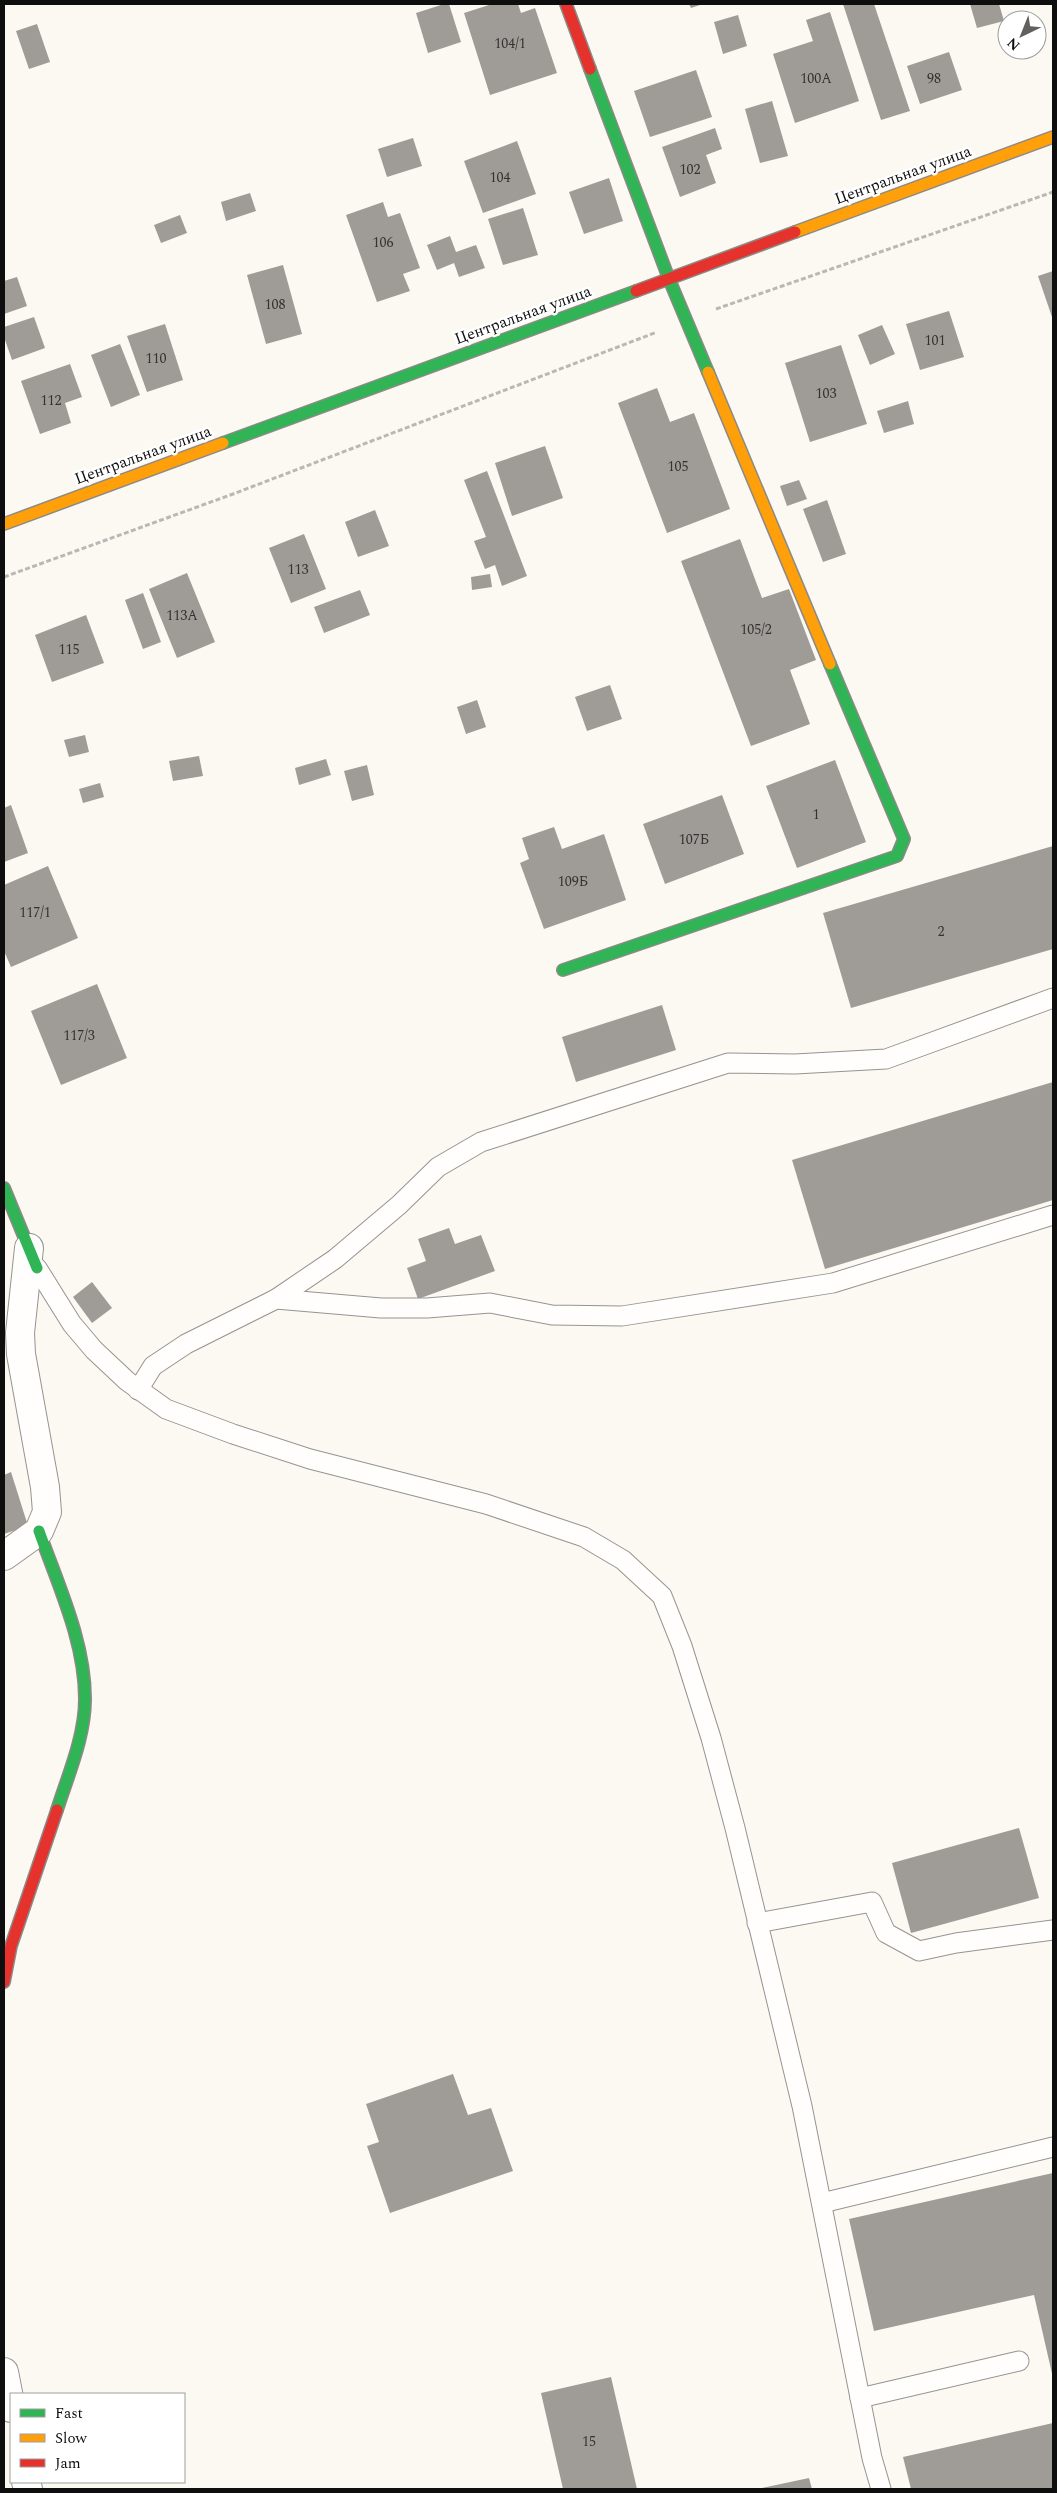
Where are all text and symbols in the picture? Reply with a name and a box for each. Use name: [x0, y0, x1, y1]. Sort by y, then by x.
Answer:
north arrow: [997, 10, 1047, 60]
house number: 104/1: [494, 33, 526, 54]
text: N: [1002, 33, 1025, 56]
house number: 100А: [800, 68, 832, 89]
house number: 98: [927, 68, 941, 89]
street label: Центральная улица: [831, 139, 975, 211]
house number: 102: [680, 159, 701, 180]
house number: 104: [490, 167, 511, 188]
house number: 106: [373, 232, 394, 253]
street label: Центральная улица: [451, 279, 595, 351]
house number: 108: [265, 294, 286, 315]
house number: 101: [925, 330, 946, 351]
house number: 110: [146, 348, 167, 369]
house number: 103: [816, 383, 837, 404]
house number: 112: [41, 390, 62, 411]
street label: Центральная улица: [71, 419, 215, 491]
house number: 105: [668, 456, 689, 477]
house number: 113: [288, 559, 309, 580]
house number: 113А: [166, 605, 198, 626]
house number: 105/2: [740, 619, 772, 640]
house number: 115: [59, 639, 80, 660]
house number: 1: [813, 804, 820, 825]
house number: 107Б: [679, 829, 709, 850]
house number: 109Б: [558, 871, 588, 892]
house number: 117/1: [19, 902, 51, 923]
house number: 2: [938, 921, 945, 942]
house number: 117/3: [63, 1025, 95, 1046]
legend: [10, 2393, 185, 2483]
text: Fast: [55, 2402, 83, 2425]
text: Slow: [55, 2427, 87, 2450]
house number: 15: [582, 2431, 596, 2452]
text: Jam: [55, 2452, 81, 2475]

